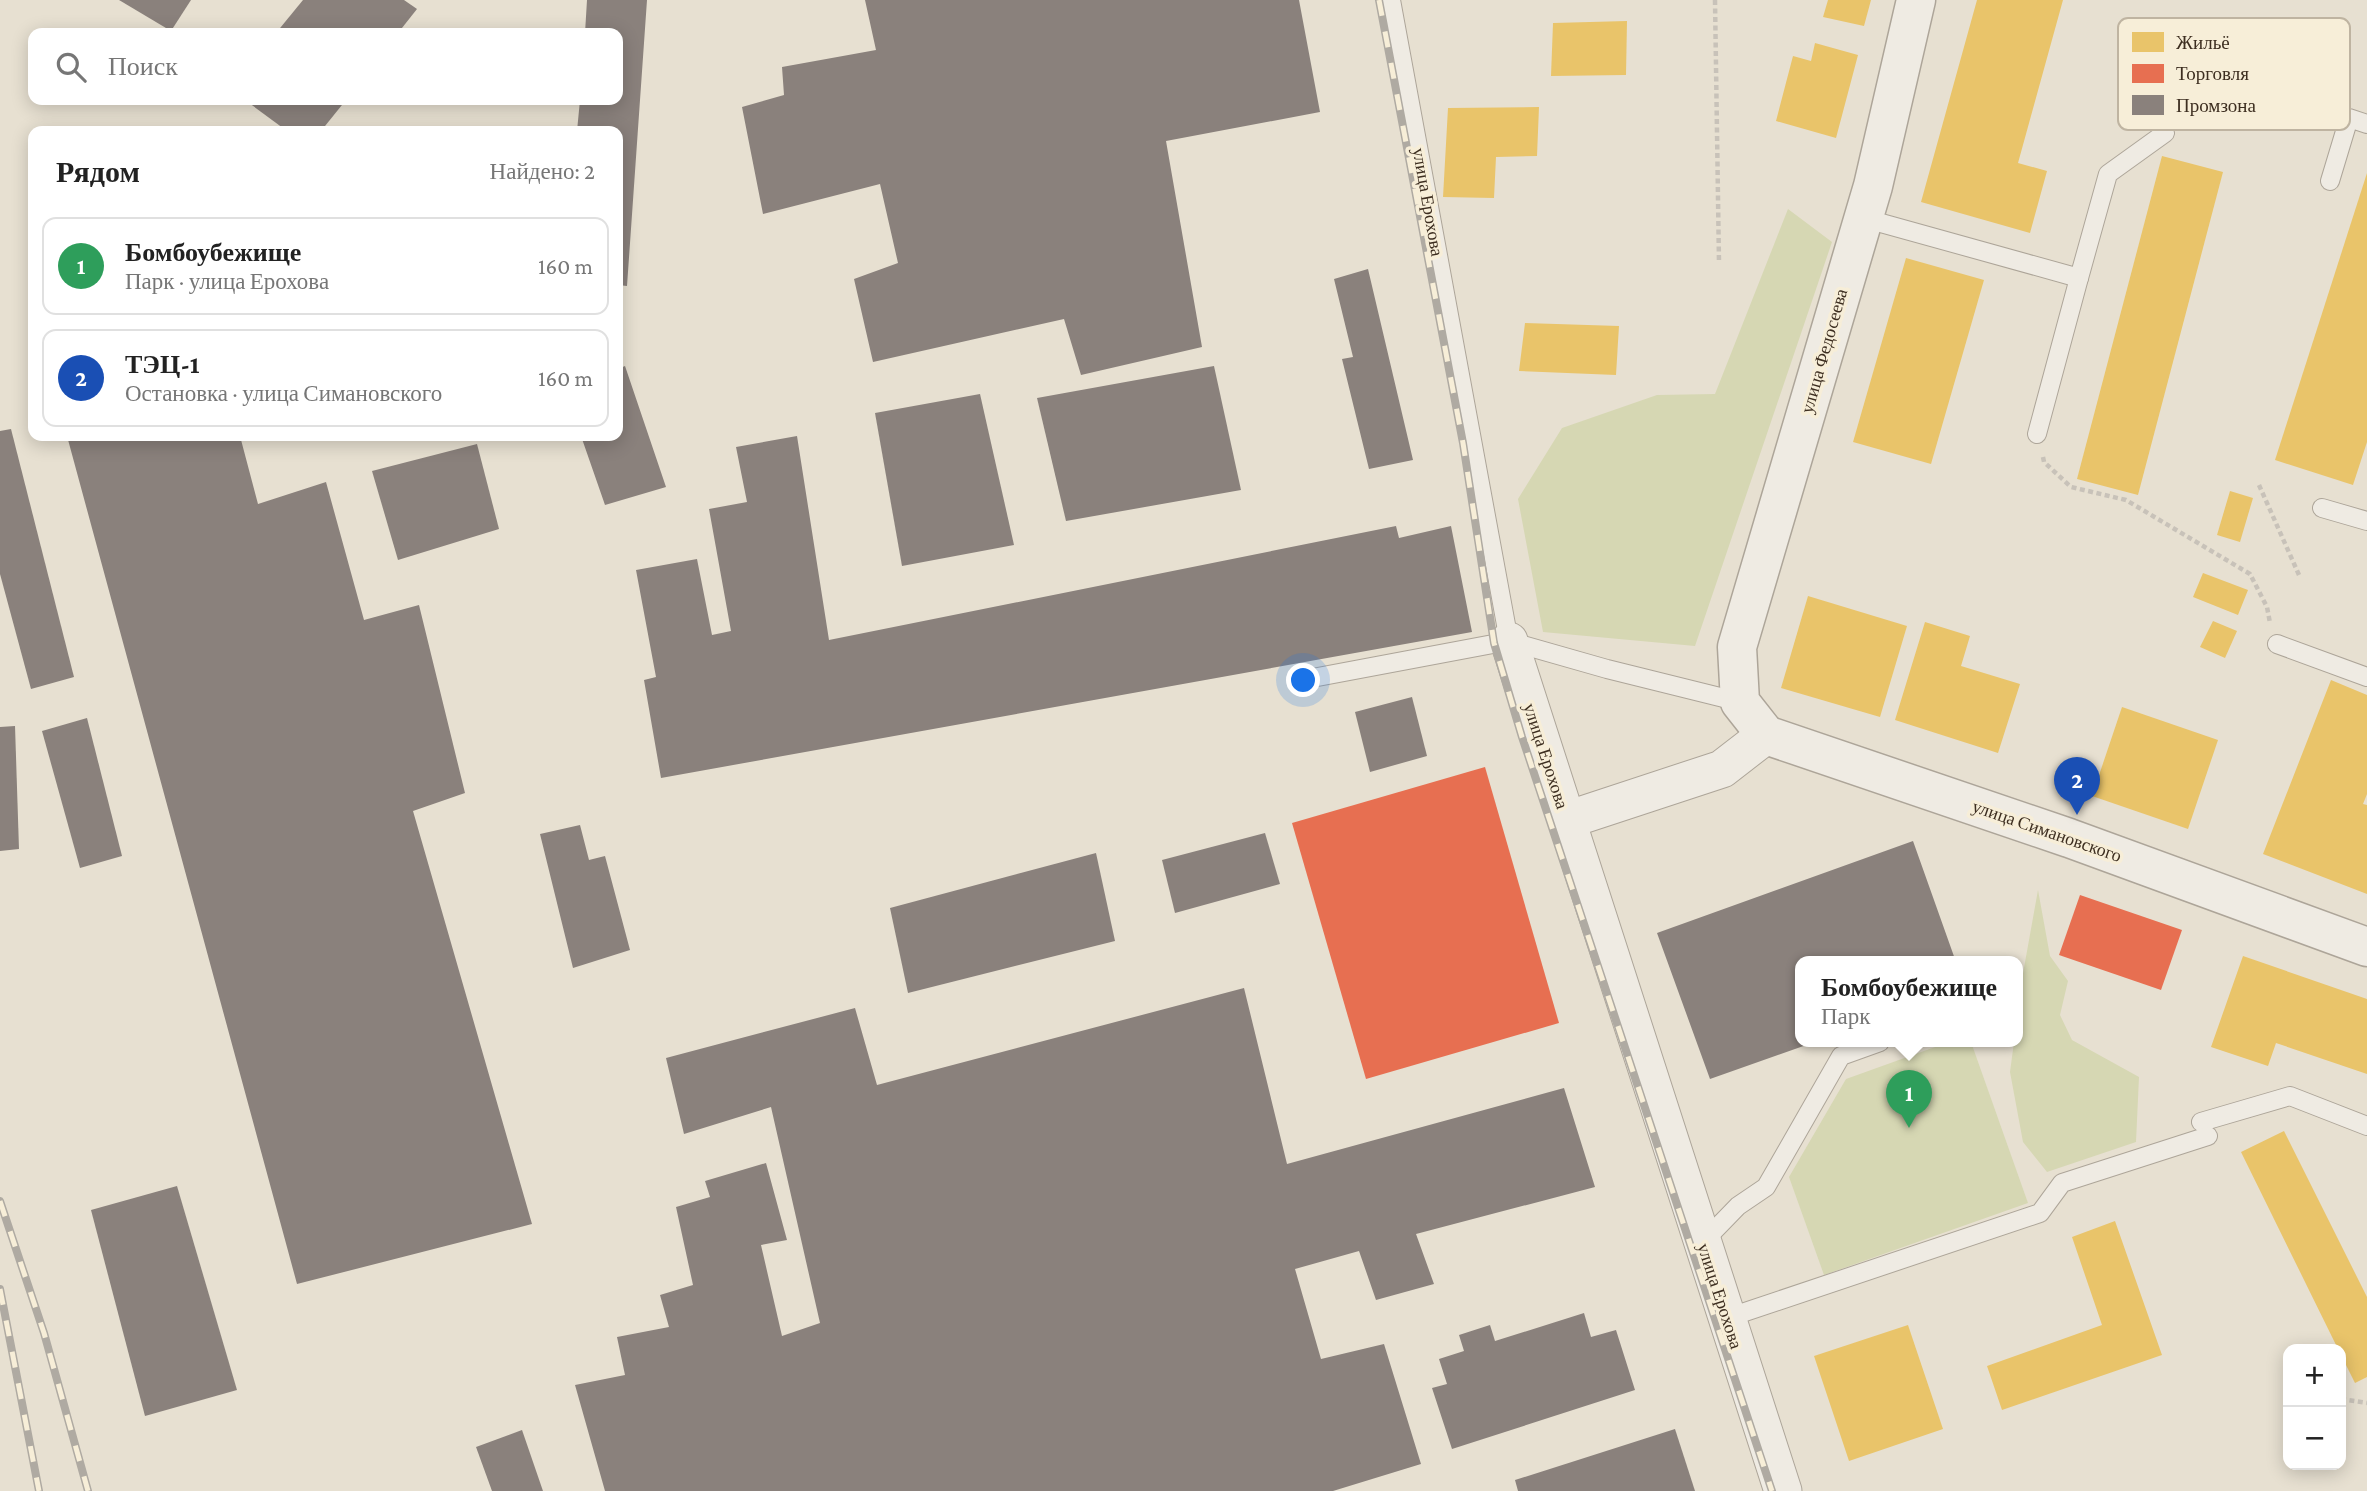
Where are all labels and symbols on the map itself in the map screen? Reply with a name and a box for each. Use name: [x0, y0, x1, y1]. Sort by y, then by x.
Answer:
legend: [2118, 18, 2350, 130]
text: Жильё: [2176, 32, 2230, 53]
text: Торговля: [2176, 63, 2249, 84]
text: Промзона: [2176, 95, 2256, 116]
street label: улица Ерохова: [1409, 146, 1447, 258]
street label: улица Федосеева: [1797, 286, 1851, 416]
your location: [1286, 663, 1320, 697]
street label: улица Ерохова: [1520, 701, 1572, 811]
pin: 2: [2054, 757, 2100, 815]
street label: улица Симановского: [1970, 796, 2124, 866]
pin: 1: [1886, 1070, 1932, 1128]
street label: улица Ерохова: [1694, 1241, 1746, 1351]

